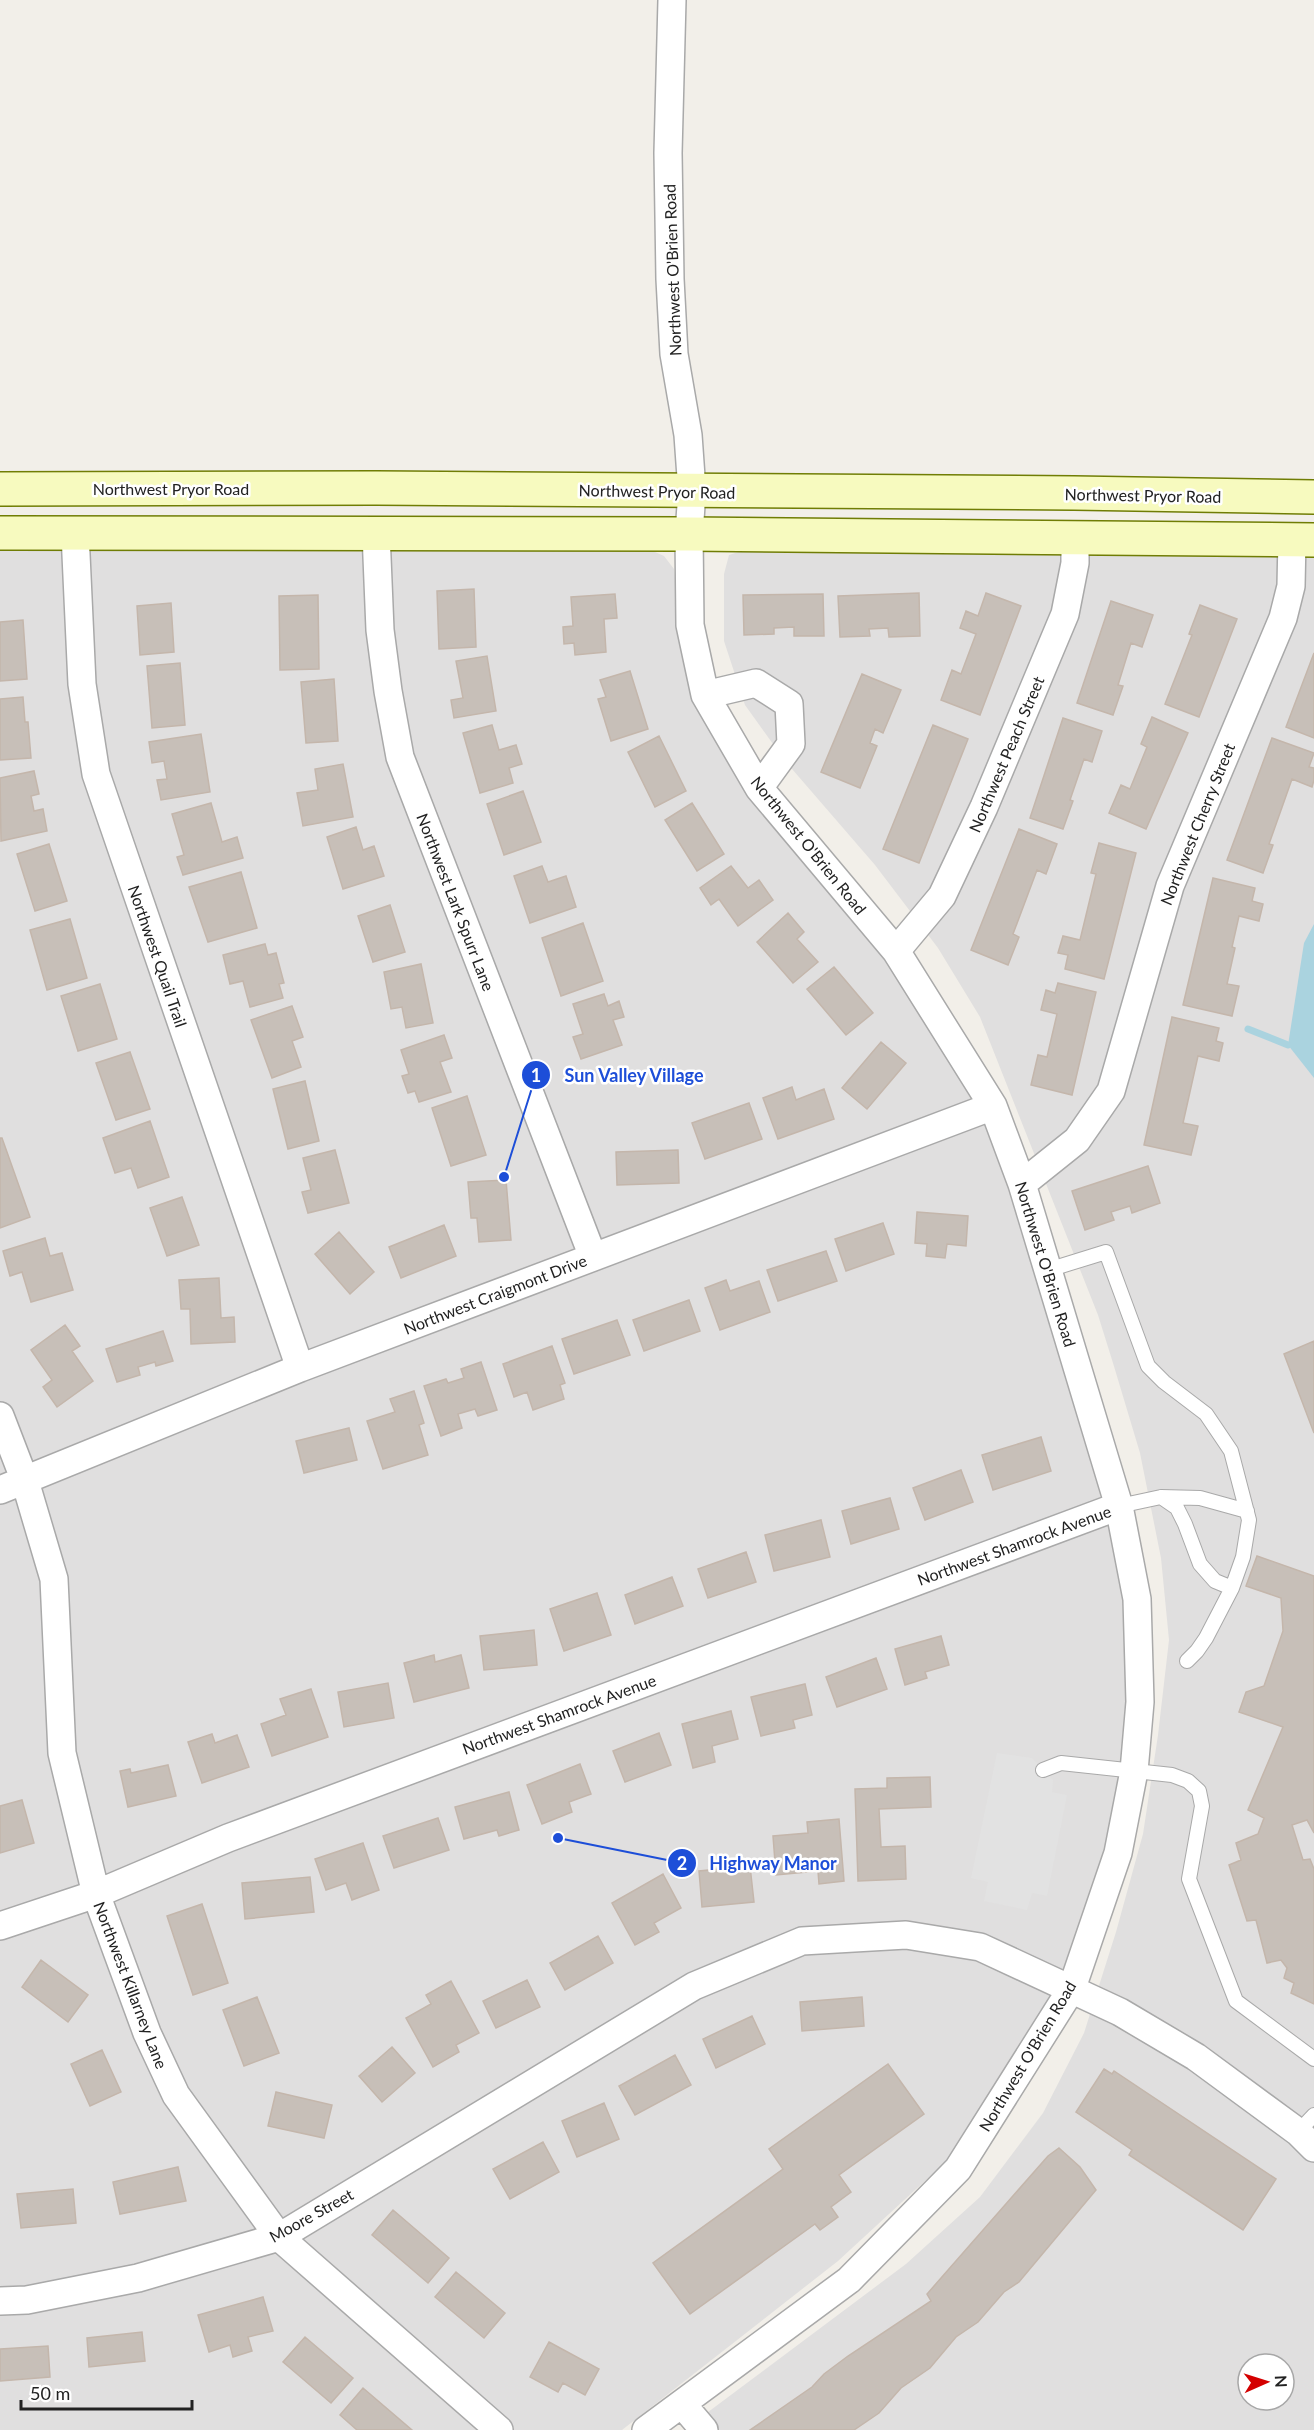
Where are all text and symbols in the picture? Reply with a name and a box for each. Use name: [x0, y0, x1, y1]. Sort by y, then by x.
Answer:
street label: Northwest O'Brien Road: [660, 184, 684, 356]
street label: Northwest Pryor Road: [93, 479, 249, 498]
street label: Northwest Pryor Road: [579, 480, 735, 502]
street label: Northwest Pryor Road: [1065, 484, 1221, 506]
street label: Northwest Peach Street: [965, 673, 1048, 835]
street label: Northwest Cherry Street: [1156, 740, 1238, 908]
street label: Northwest O'Brien Road: [747, 772, 871, 918]
street label: Northwest Lark Spurr Lane: [413, 811, 499, 993]
street label: Northwest Quail Trail: [125, 883, 191, 1029]
callout: Sun Valley Village: [521, 1057, 716, 1093]
text: 1: [531, 1064, 541, 1086]
text: Sun Valley Village: [564, 1064, 704, 1086]
street label: Northwest O'Brien Road: [1012, 1179, 1080, 1349]
street label: Northwest Craigmont Drive: [401, 1250, 589, 1338]
street label: Northwest Shamrock Avenue: [915, 1501, 1113, 1589]
street label: Northwest Shamrock Avenue: [460, 1670, 658, 1758]
callout: Highway Manor: [667, 1845, 849, 1881]
text: 2: [677, 1852, 687, 1874]
text: Highway Manor: [709, 1852, 837, 1874]
street label: Northwest Killarney Lane: [90, 1899, 172, 2071]
street label: Northwest O'Brien Road: [975, 1977, 1079, 2135]
street label: Moore Street: [266, 2184, 356, 2246]
north arrow: [1236, 2352, 1296, 2412]
scale bar: [21, 2373, 192, 2411]
text: N: [1272, 2375, 1291, 2388]
text: 50 m: [30, 2382, 70, 2404]

